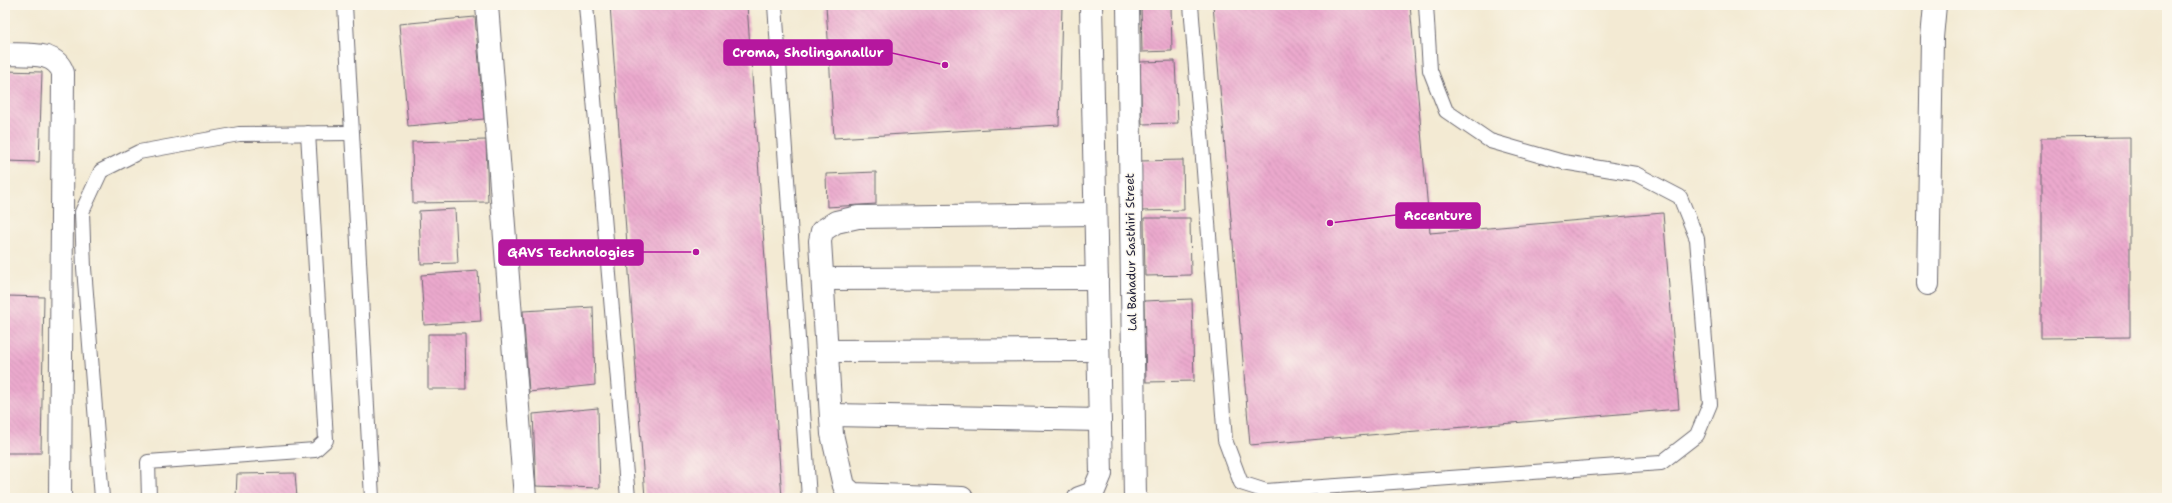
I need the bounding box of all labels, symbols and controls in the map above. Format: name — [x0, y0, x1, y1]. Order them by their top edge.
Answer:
callout: Croma, Sholinganallur — [724, 40, 892, 65]
text: Croma, Sholinganallur — [732, 44, 884, 61]
street label: Lal Bahadur Sasthiri Street — [1122, 173, 1140, 331]
callout: Accenture — [1396, 203, 1480, 228]
text: Accenture — [1404, 207, 1473, 224]
callout: GAVS Technologies — [499, 240, 643, 265]
text: GAVS Technologies — [507, 244, 635, 261]

